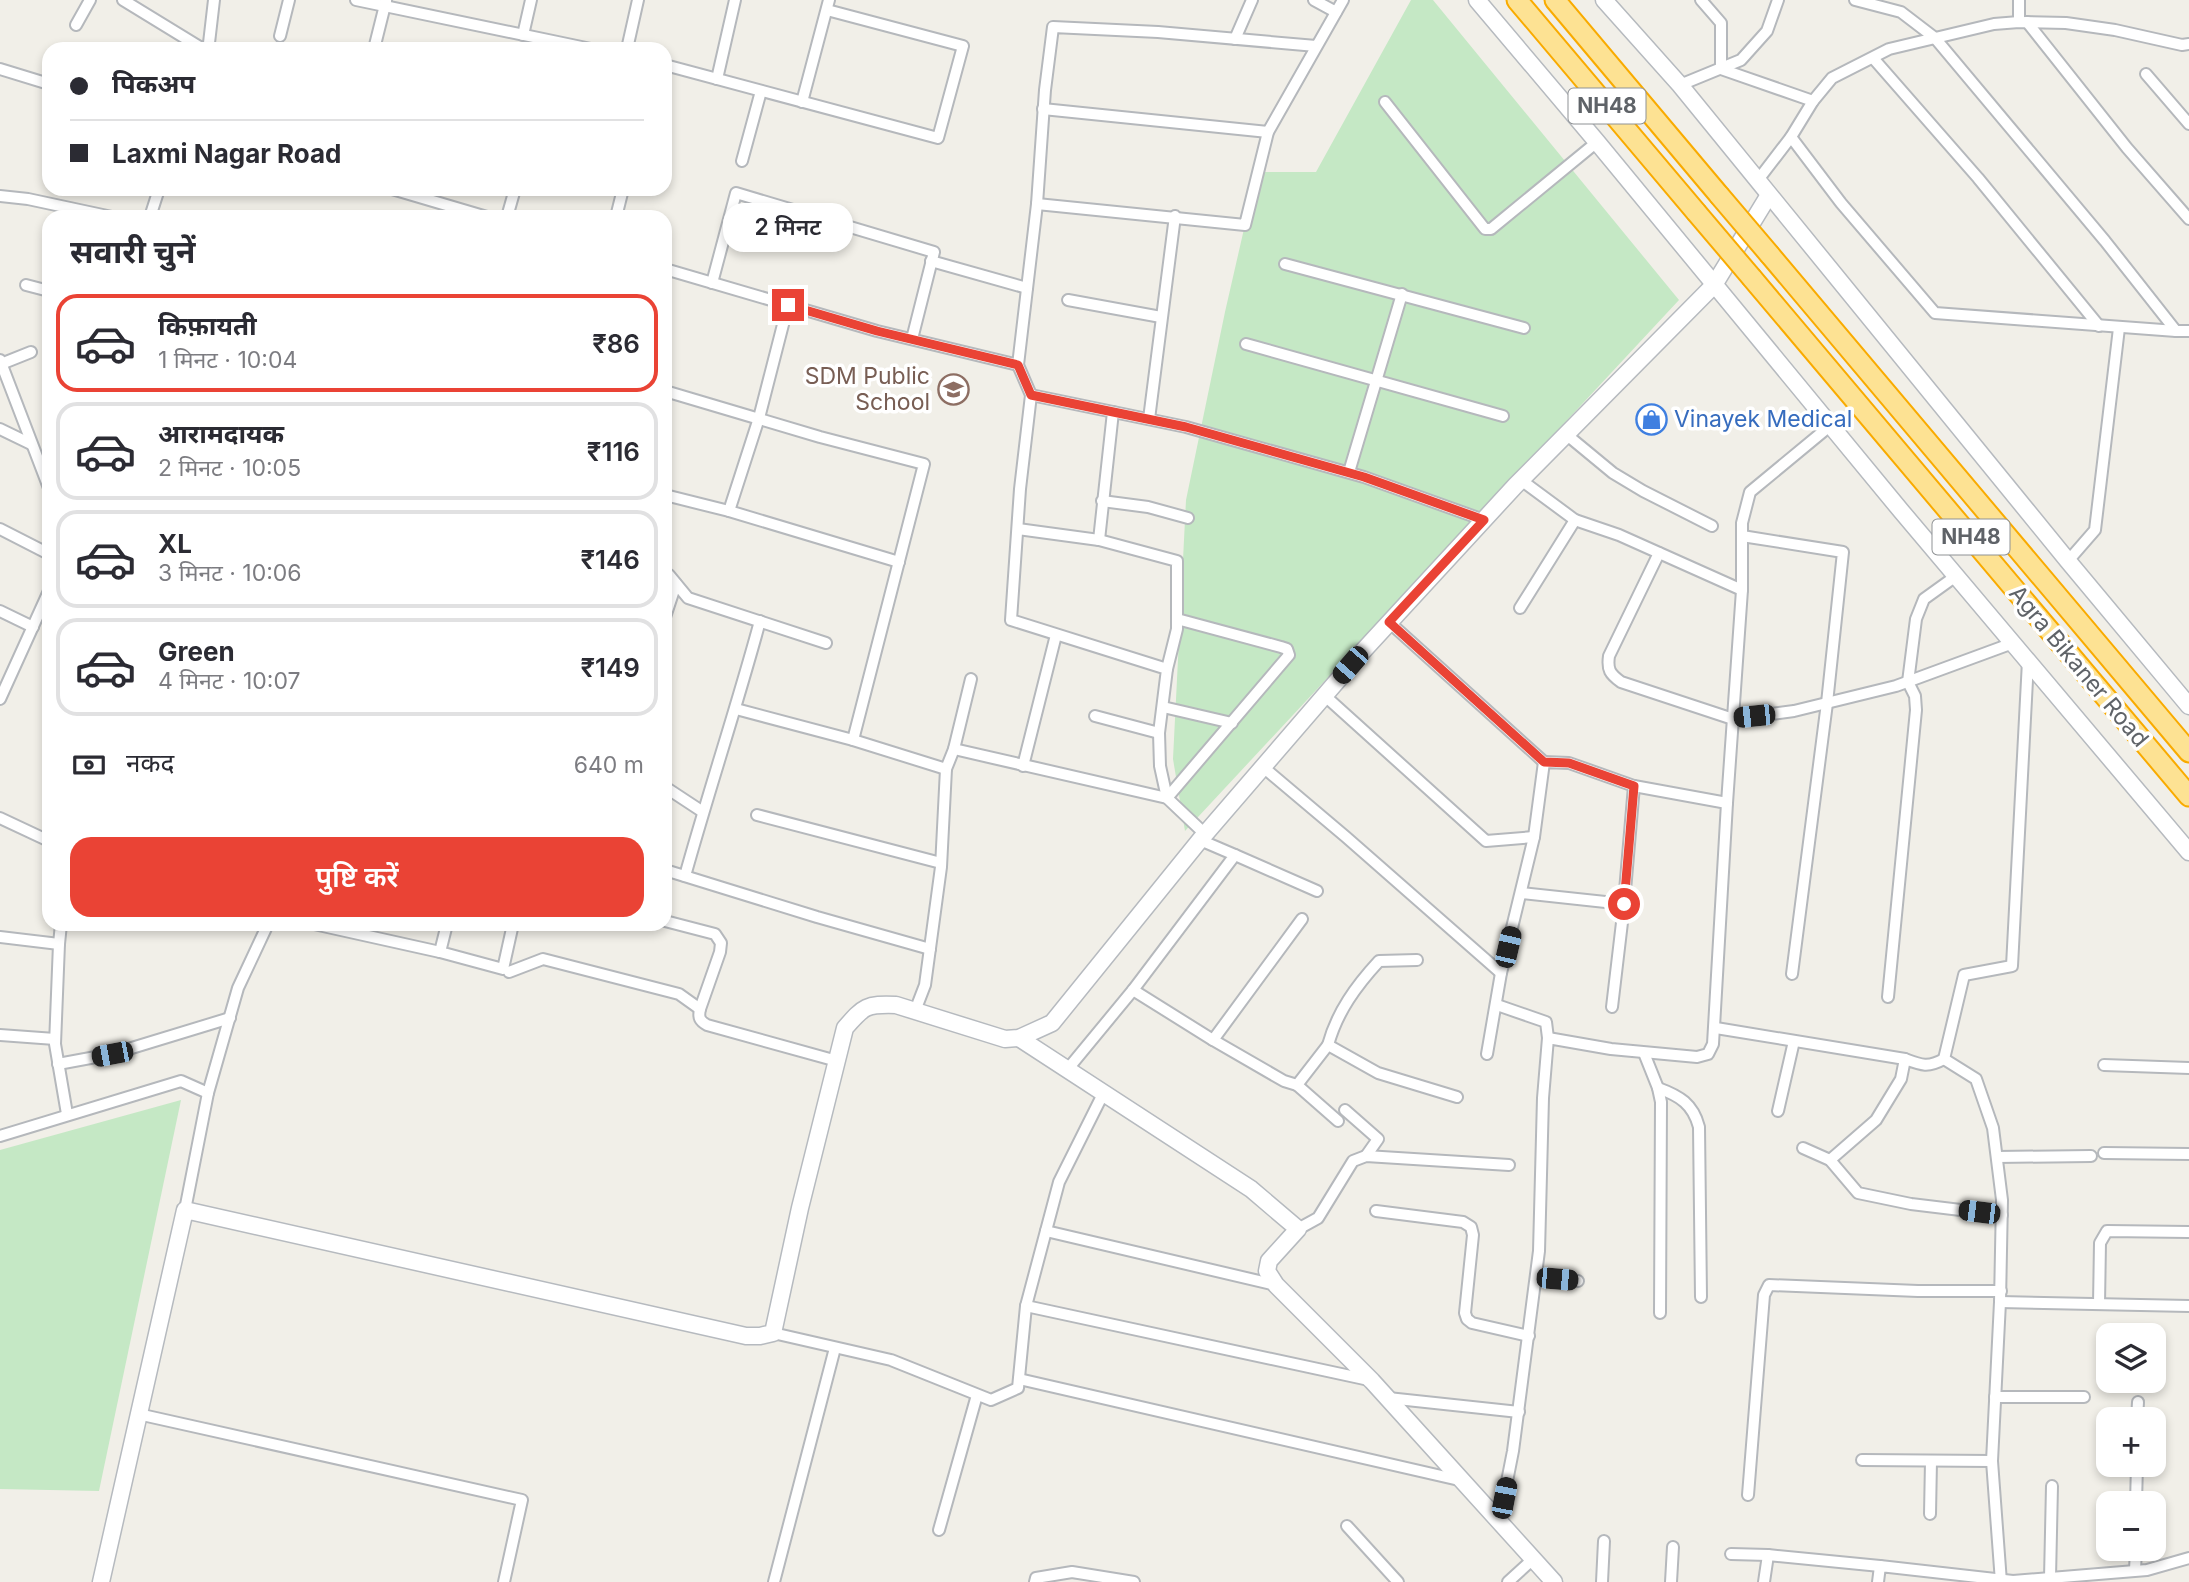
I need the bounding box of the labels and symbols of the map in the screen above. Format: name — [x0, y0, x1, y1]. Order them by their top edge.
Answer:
road number: NH48 — [1568, 88, 1646, 124]
callout: 2 मिनट — [723, 204, 853, 252]
route end — [772, 289, 804, 321]
place label: SDM Public School — [805, 362, 930, 416]
school or university icon: SDM Public School — [936, 372, 970, 406]
shop icon: Vinayek Medical — [1634, 402, 1668, 436]
place label: Vinayek Medical — [1674, 405, 1852, 433]
road number: NH48 — [1932, 520, 2010, 554]
street label: Agra Bikaner Road — [2003, 580, 2155, 752]
car — [1329, 642, 1372, 688]
car — [1733, 703, 1776, 729]
route start — [1608, 888, 1640, 920]
car — [1494, 924, 1523, 970]
car — [90, 1040, 135, 1068]
car — [1957, 1199, 2002, 1225]
car — [1536, 1267, 1579, 1291]
car — [1490, 1475, 1519, 1521]

